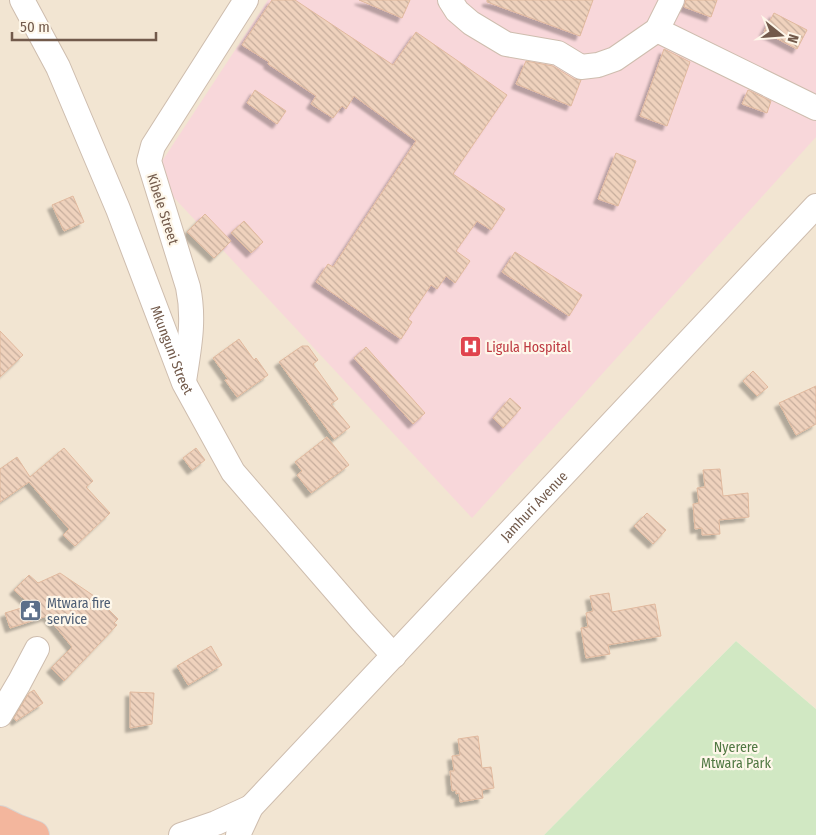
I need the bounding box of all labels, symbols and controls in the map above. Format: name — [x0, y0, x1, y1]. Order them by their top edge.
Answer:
scale bar — [12, 10, 156, 42]
north arrow — [756, 10, 806, 60]
text: 50 m — [20, 18, 50, 36]
text: N — [784, 32, 802, 45]
street label: Kibele Street — [143, 172, 182, 247]
street label: Mkunguni Street — [146, 303, 197, 398]
hospital icon: Ligula Hospital — [458, 335, 482, 359]
place label: Ligula Hospital — [486, 339, 571, 356]
street label: Jamhuri Avenue — [497, 468, 571, 545]
place label: Mtwara fire service — [47, 595, 111, 628]
public building icon: Mtwara fire service — [19, 599, 43, 623]
park label: Nyerere Mtwara Park — [701, 739, 771, 772]

